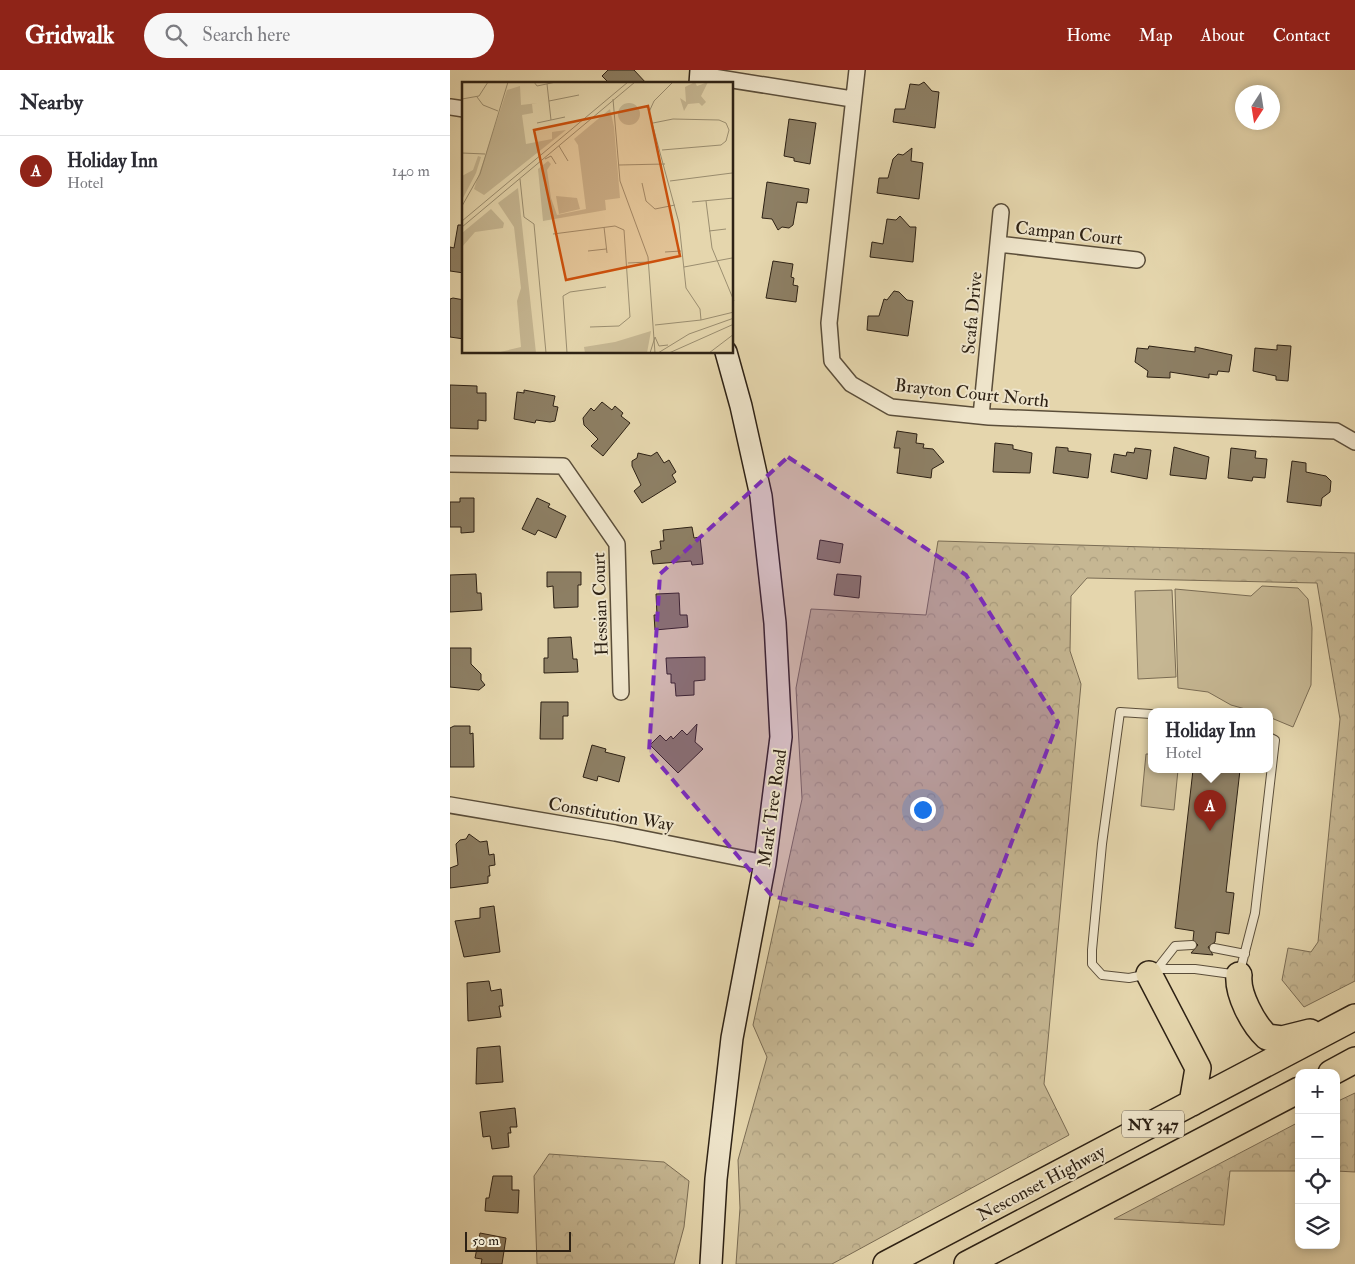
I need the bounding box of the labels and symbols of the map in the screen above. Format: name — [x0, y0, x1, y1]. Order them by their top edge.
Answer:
inset map — [462, 82, 734, 354]
north arrow — [1235, 85, 1280, 130]
street label: Campan Court — [1014, 216, 1124, 251]
street label: Scafa Drive — [957, 270, 988, 355]
street label: Brayton Court North — [894, 374, 1051, 413]
street label: Hessian Court — [587, 552, 614, 656]
street label: Mark Tree Road — [753, 748, 792, 868]
pin: A — [1194, 790, 1226, 831]
street label: Constitution Way — [546, 792, 677, 837]
your location — [910, 797, 936, 823]
road number: NY 347 — [1122, 1110, 1184, 1138]
street label: Nesconset Highway — [973, 1140, 1110, 1227]
scale bar — [465, 1229, 571, 1252]

